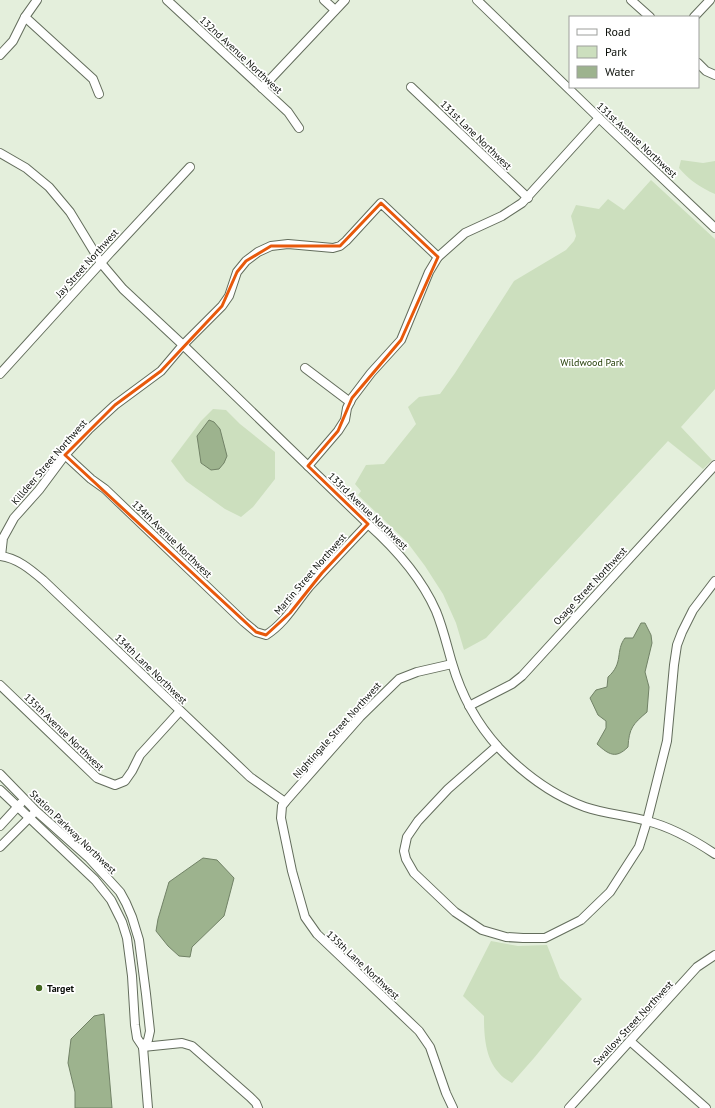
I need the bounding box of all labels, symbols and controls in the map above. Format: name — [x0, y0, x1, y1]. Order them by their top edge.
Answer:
street label: 132nd Avenue Northwest — [197, 13, 285, 97]
legend — [569, 16, 699, 88]
text: Road — [605, 24, 630, 39]
text: Park — [605, 44, 627, 59]
text: Water — [605, 64, 635, 79]
street label: 131st Lane Northwest — [438, 98, 515, 173]
street label: 131st Avenue Northwest — [594, 100, 680, 181]
street label: Jay Street Northwest — [52, 226, 122, 301]
park label: Wildwood Park — [560, 356, 624, 369]
street label: Killdeer Street Northwest — [8, 416, 90, 507]
street label: 133rd Avenue Northwest — [325, 470, 411, 553]
street label: 134th Avenue Northwest — [129, 497, 215, 581]
street label: Martin Street Northwest — [271, 530, 349, 617]
street label: Osage Street Northwest — [550, 544, 630, 628]
street label: 134th Lane Northwest — [112, 631, 190, 707]
street label: Nightingale Street Northwest — [290, 679, 384, 781]
street label: 135th Avenue Northwest — [21, 690, 107, 774]
street label: Station Parkway Northwest — [27, 787, 119, 877]
street label: 135th Lane Northwest — [324, 928, 403, 1003]
street label: Swallow Street Northwest — [590, 977, 676, 1068]
place label: Target — [47, 982, 75, 995]
marker: Target — [34, 983, 44, 993]

